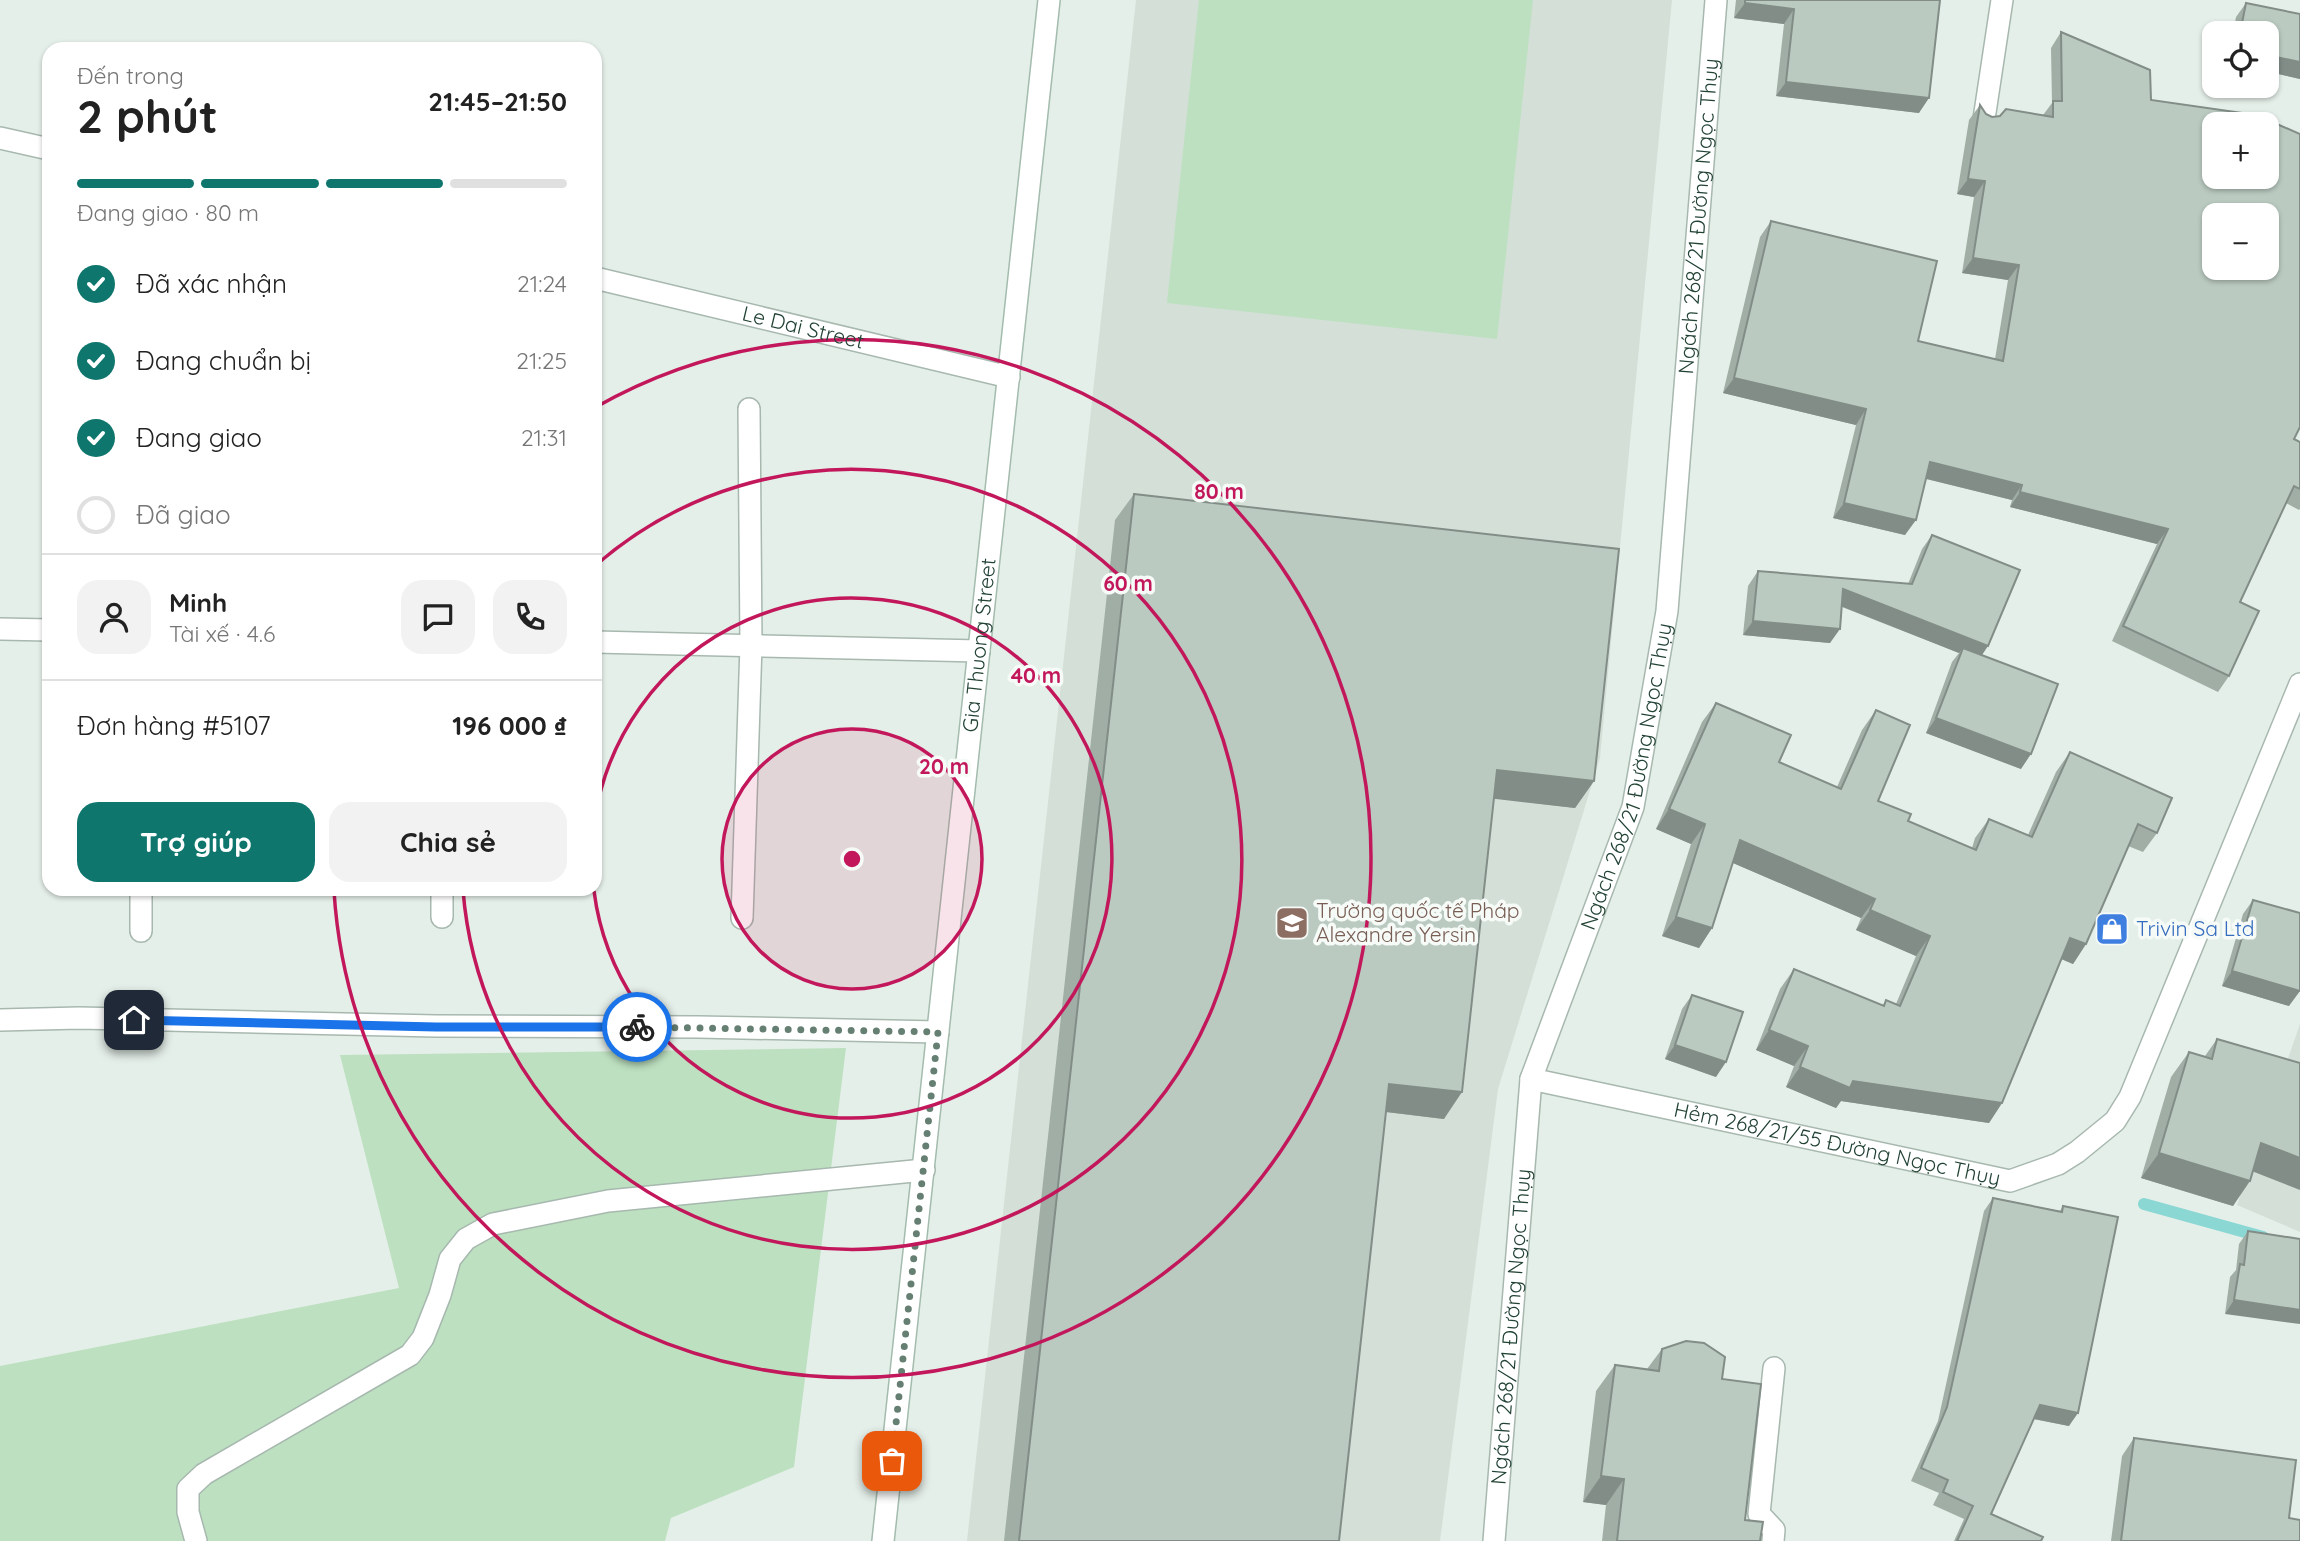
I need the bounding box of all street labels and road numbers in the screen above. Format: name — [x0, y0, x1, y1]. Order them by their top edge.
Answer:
street label: Ngách 268/21 Đường Ngọc Thụy — [1672, 57, 1723, 375]
street label: Le Dai Street — [740, 300, 867, 354]
street label: Gia Thuong Street — [956, 557, 1001, 734]
street label: Ngách 268/21 Đường Ngọc Thụy — [1574, 621, 1677, 933]
street label: Hẻm 268/21/55 Đường Ngọc Thụy — [1672, 1096, 2003, 1191]
street label: Ngách 268/21 Đường Ngọc Thụy — [1485, 1168, 1536, 1486]

